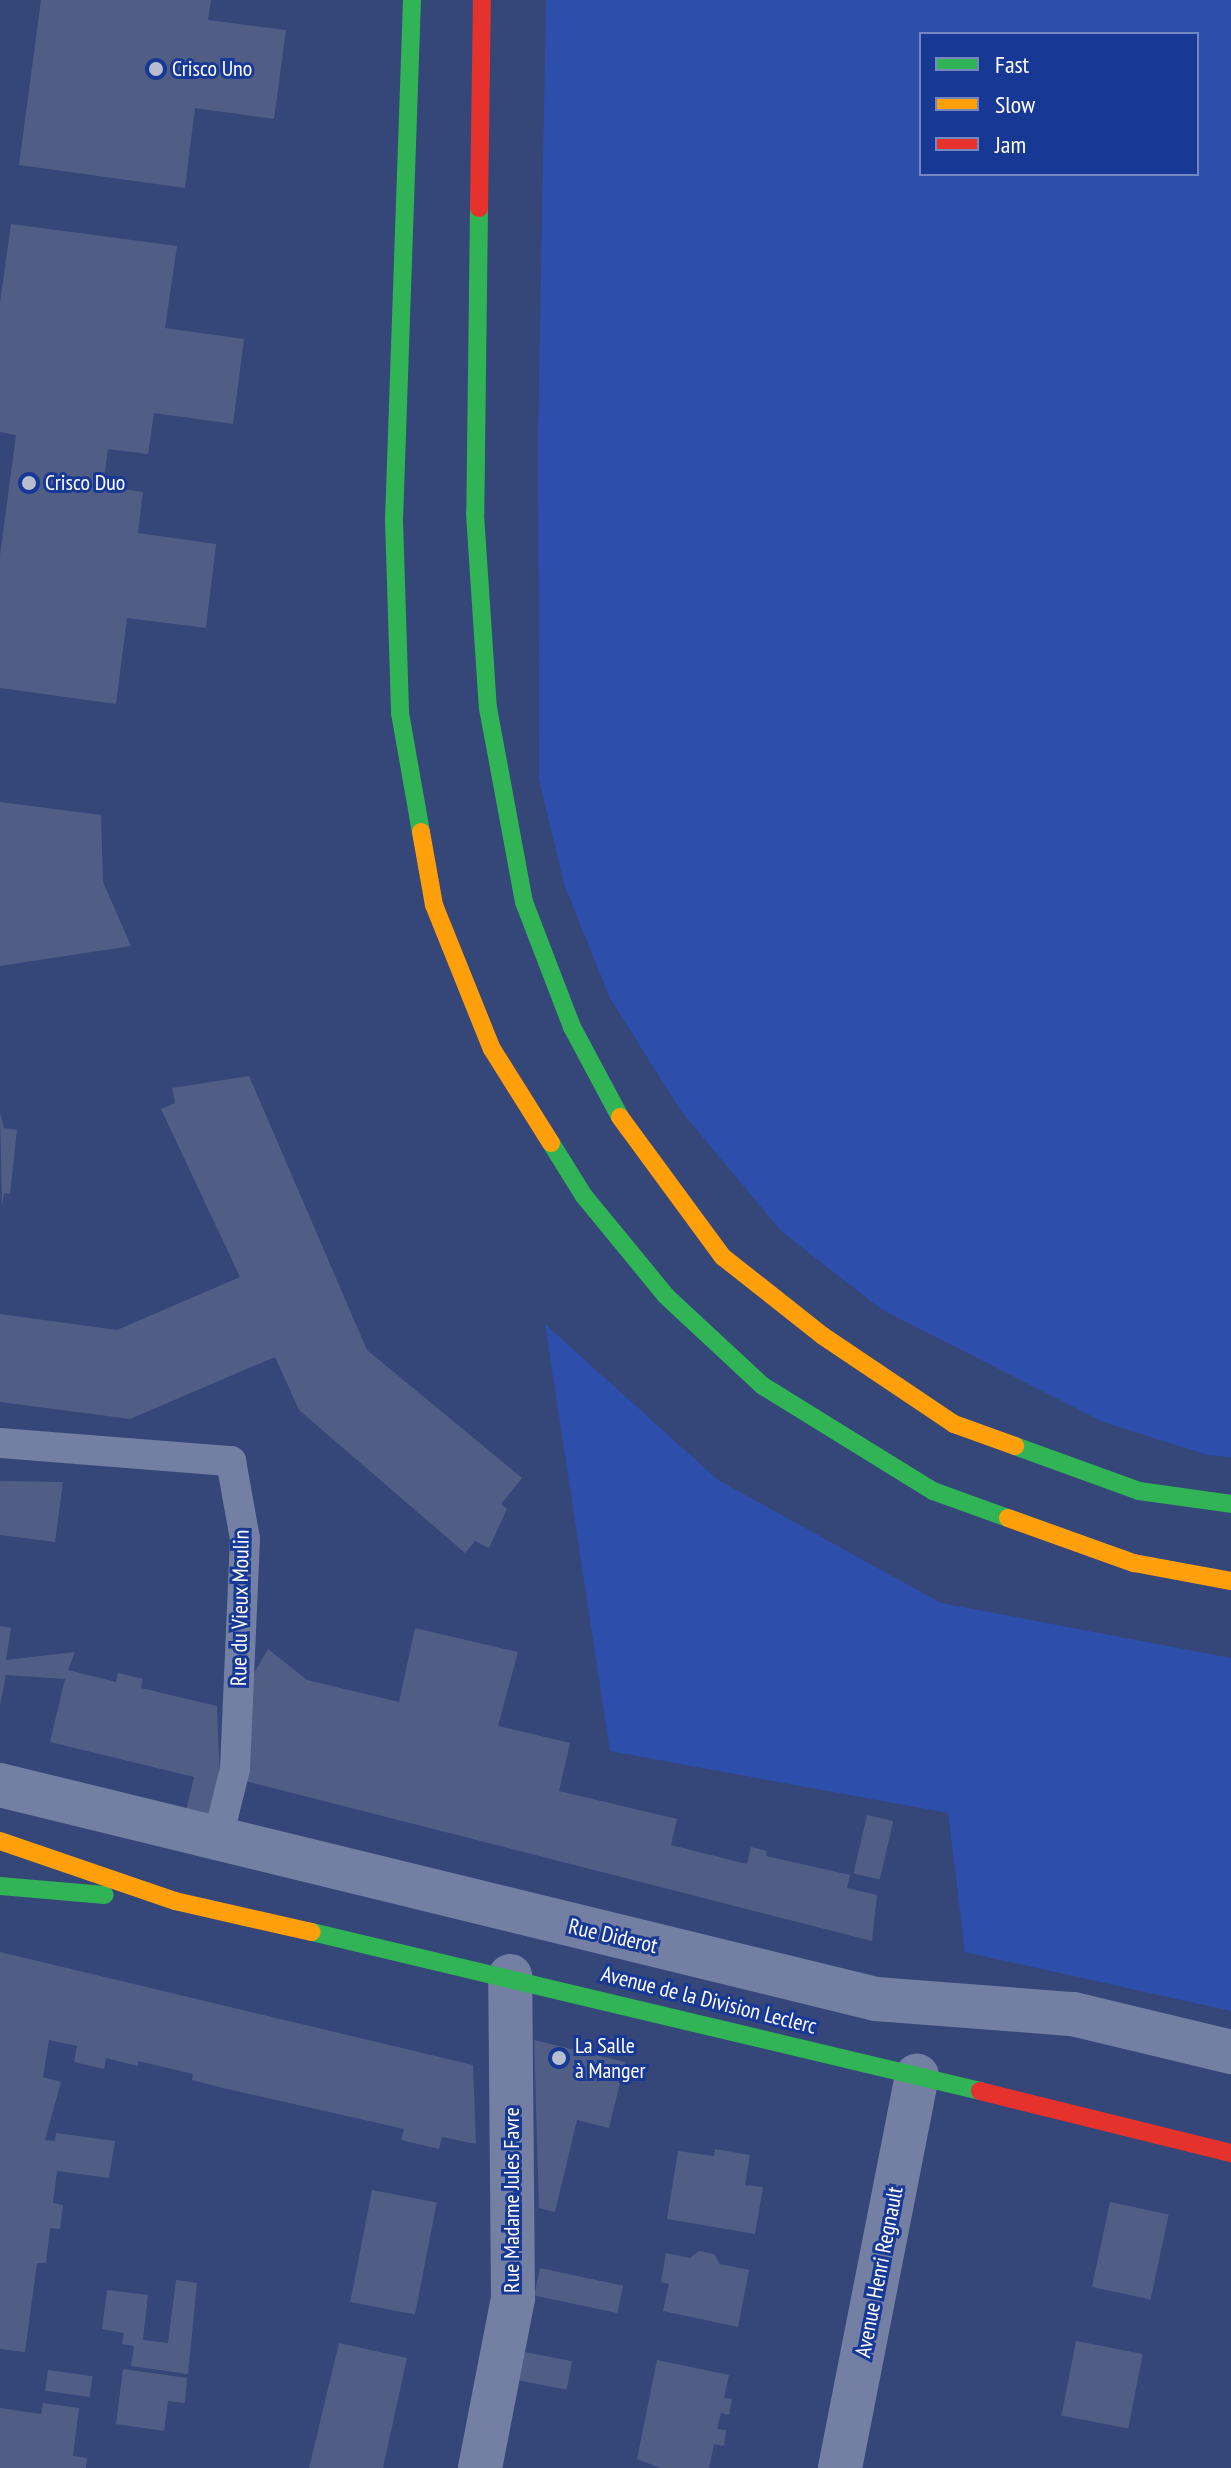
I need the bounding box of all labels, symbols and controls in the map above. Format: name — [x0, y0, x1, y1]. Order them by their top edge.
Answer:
legend — [919, 32, 1199, 176]
text: Fast — [995, 49, 1029, 80]
place label: Crisco Uno — [172, 56, 252, 82]
marker: Crisco Uno — [147, 60, 165, 78]
text: Slow — [995, 89, 1035, 120]
text: Jam — [995, 129, 1026, 160]
place label: Crisco Duo — [45, 470, 125, 496]
marker: Crisco Duo — [20, 474, 38, 492]
street label: Rue du Vieux Moulin — [225, 1529, 255, 1687]
street label: Rue Diderot — [566, 1913, 660, 1959]
street label: Avenue de la Division Leclerc — [599, 1960, 819, 2040]
place label: La Salle à Manger — [575, 2032, 646, 2084]
marker: La Salle à Manger — [550, 2049, 568, 2067]
street label: Rue Madame Jules Favre — [499, 2107, 525, 2293]
street label: Avenue Henri Regnault — [849, 2184, 909, 2360]

